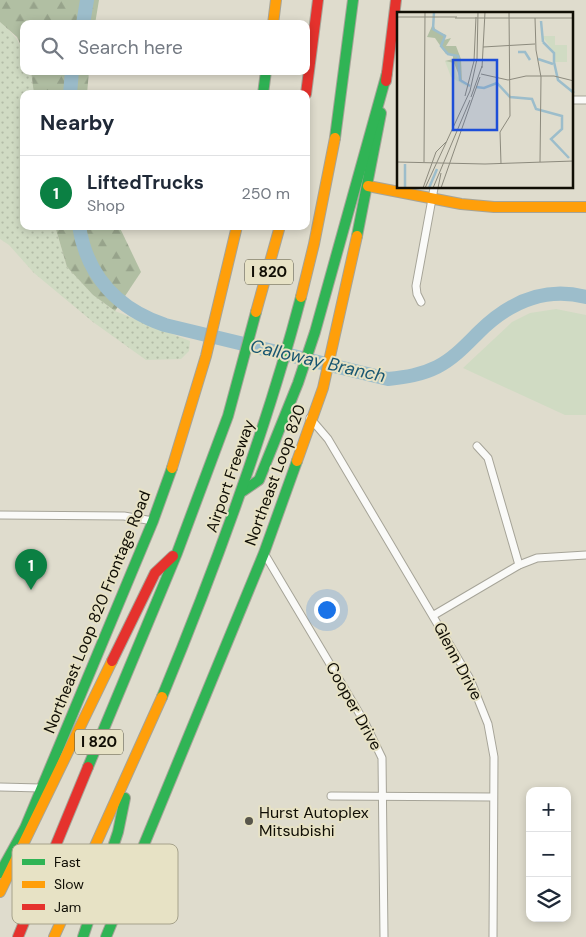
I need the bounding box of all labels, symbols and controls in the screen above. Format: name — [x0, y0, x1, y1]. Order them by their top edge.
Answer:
inset map — [397, 12, 574, 189]
search box — [20, 20, 310, 75]
icon: search — [38, 34, 66, 62]
text: Search here — [78, 35, 183, 60]
text: Nearby — [40, 109, 114, 137]
text: LiftedTrucks — [87, 170, 204, 195]
text: 1 — [53, 183, 59, 204]
text: 250 m — [242, 183, 290, 204]
text: Shop — [87, 195, 125, 216]
road number: I 820 — [245, 260, 293, 284]
water label: Calloway Branch — [248, 334, 388, 388]
street label: Northeast Loop 820 — [240, 401, 310, 548]
street label: Airport Freeway — [201, 417, 259, 535]
street label: Northeast Loop 820 Frontage Road — [39, 488, 155, 736]
pin: 1 — [15, 549, 47, 590]
your location — [314, 597, 340, 623]
street label: Glenn Drive — [429, 618, 487, 704]
street label: Cooper Drive — [321, 658, 387, 754]
road number: I 820 — [75, 730, 123, 754]
map controls — [526, 787, 571, 922]
button: + — [526, 787, 571, 832]
place label: Hurst Autoplex Mitsubishi — [259, 802, 369, 841]
marker: Hurst Autoplex Mitsubishi — [243, 815, 255, 827]
button: − — [526, 832, 571, 877]
legend — [12, 844, 178, 924]
text: Fast — [54, 853, 81, 871]
text: Slow — [54, 875, 84, 893]
button: layers — [526, 877, 571, 922]
text: Jam — [54, 898, 81, 916]

